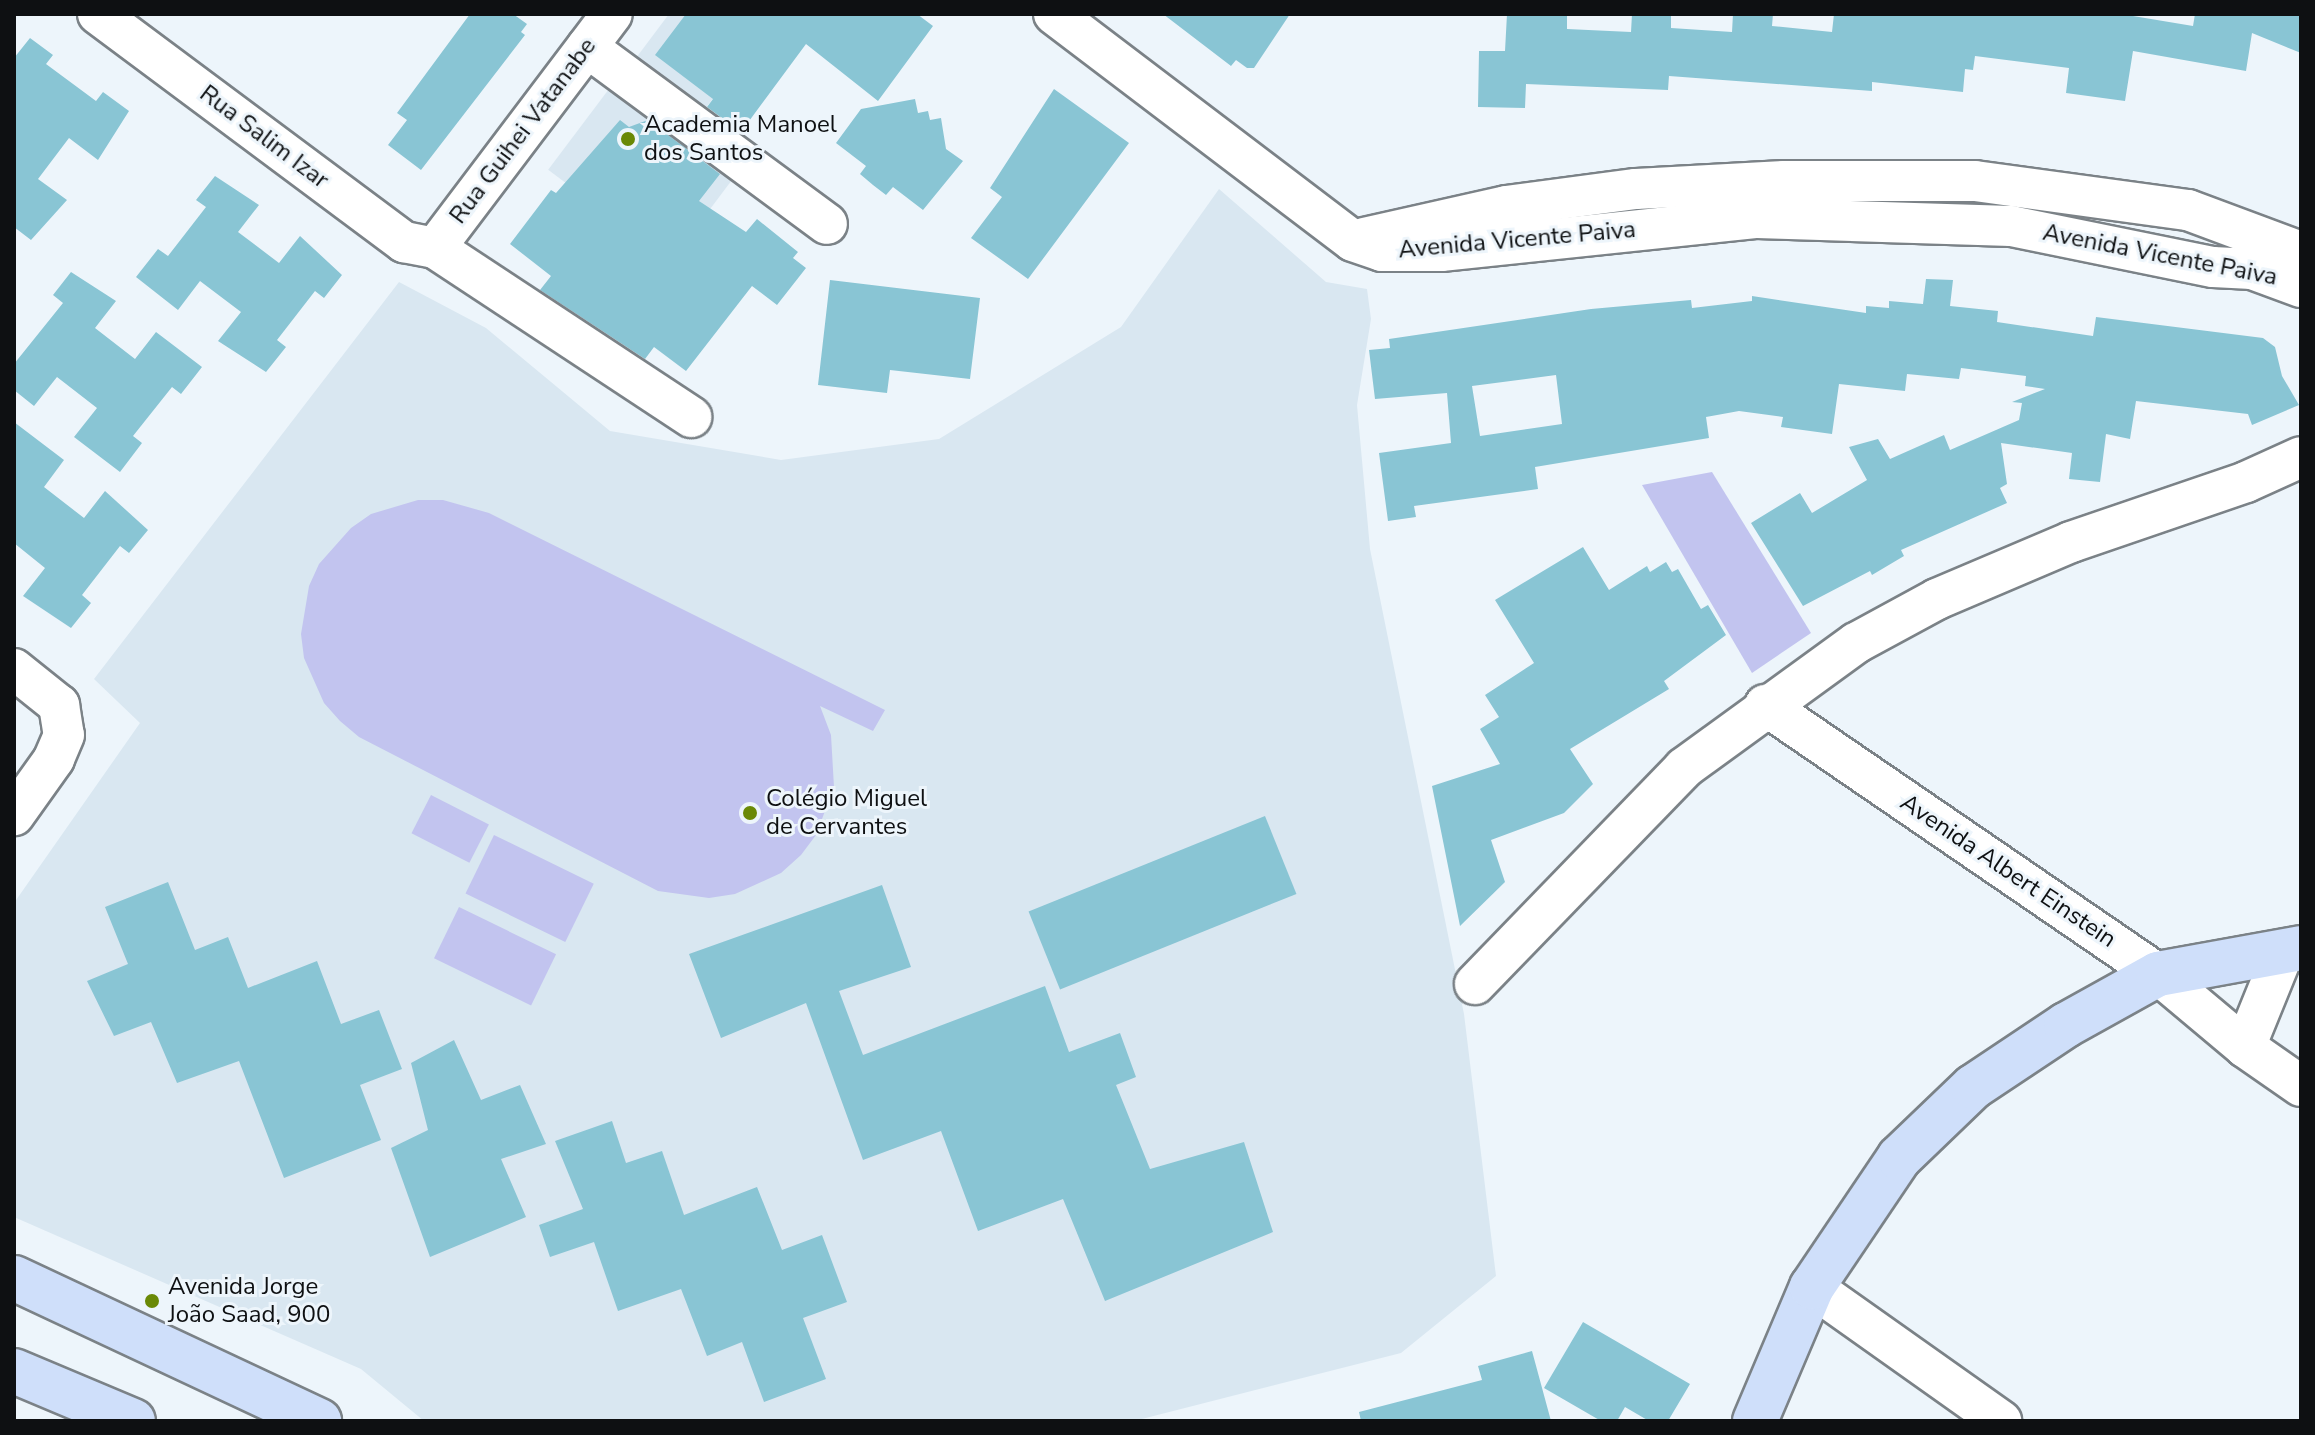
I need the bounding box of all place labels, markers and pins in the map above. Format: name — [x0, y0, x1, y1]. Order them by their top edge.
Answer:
place label: Academia Manoel dos Santos — [644, 111, 837, 167]
marker: Academia Manoel dos Santos — [619, 130, 637, 148]
place label: Colégio Miguel de Cervantes — [766, 785, 927, 841]
marker: Colégio Miguel de Cervantes — [741, 804, 759, 822]
place label: Avenida Jorge João Saad, 900 — [168, 1273, 330, 1329]
marker: Avenida Jorge João Saad, 900 — [143, 1292, 161, 1310]

